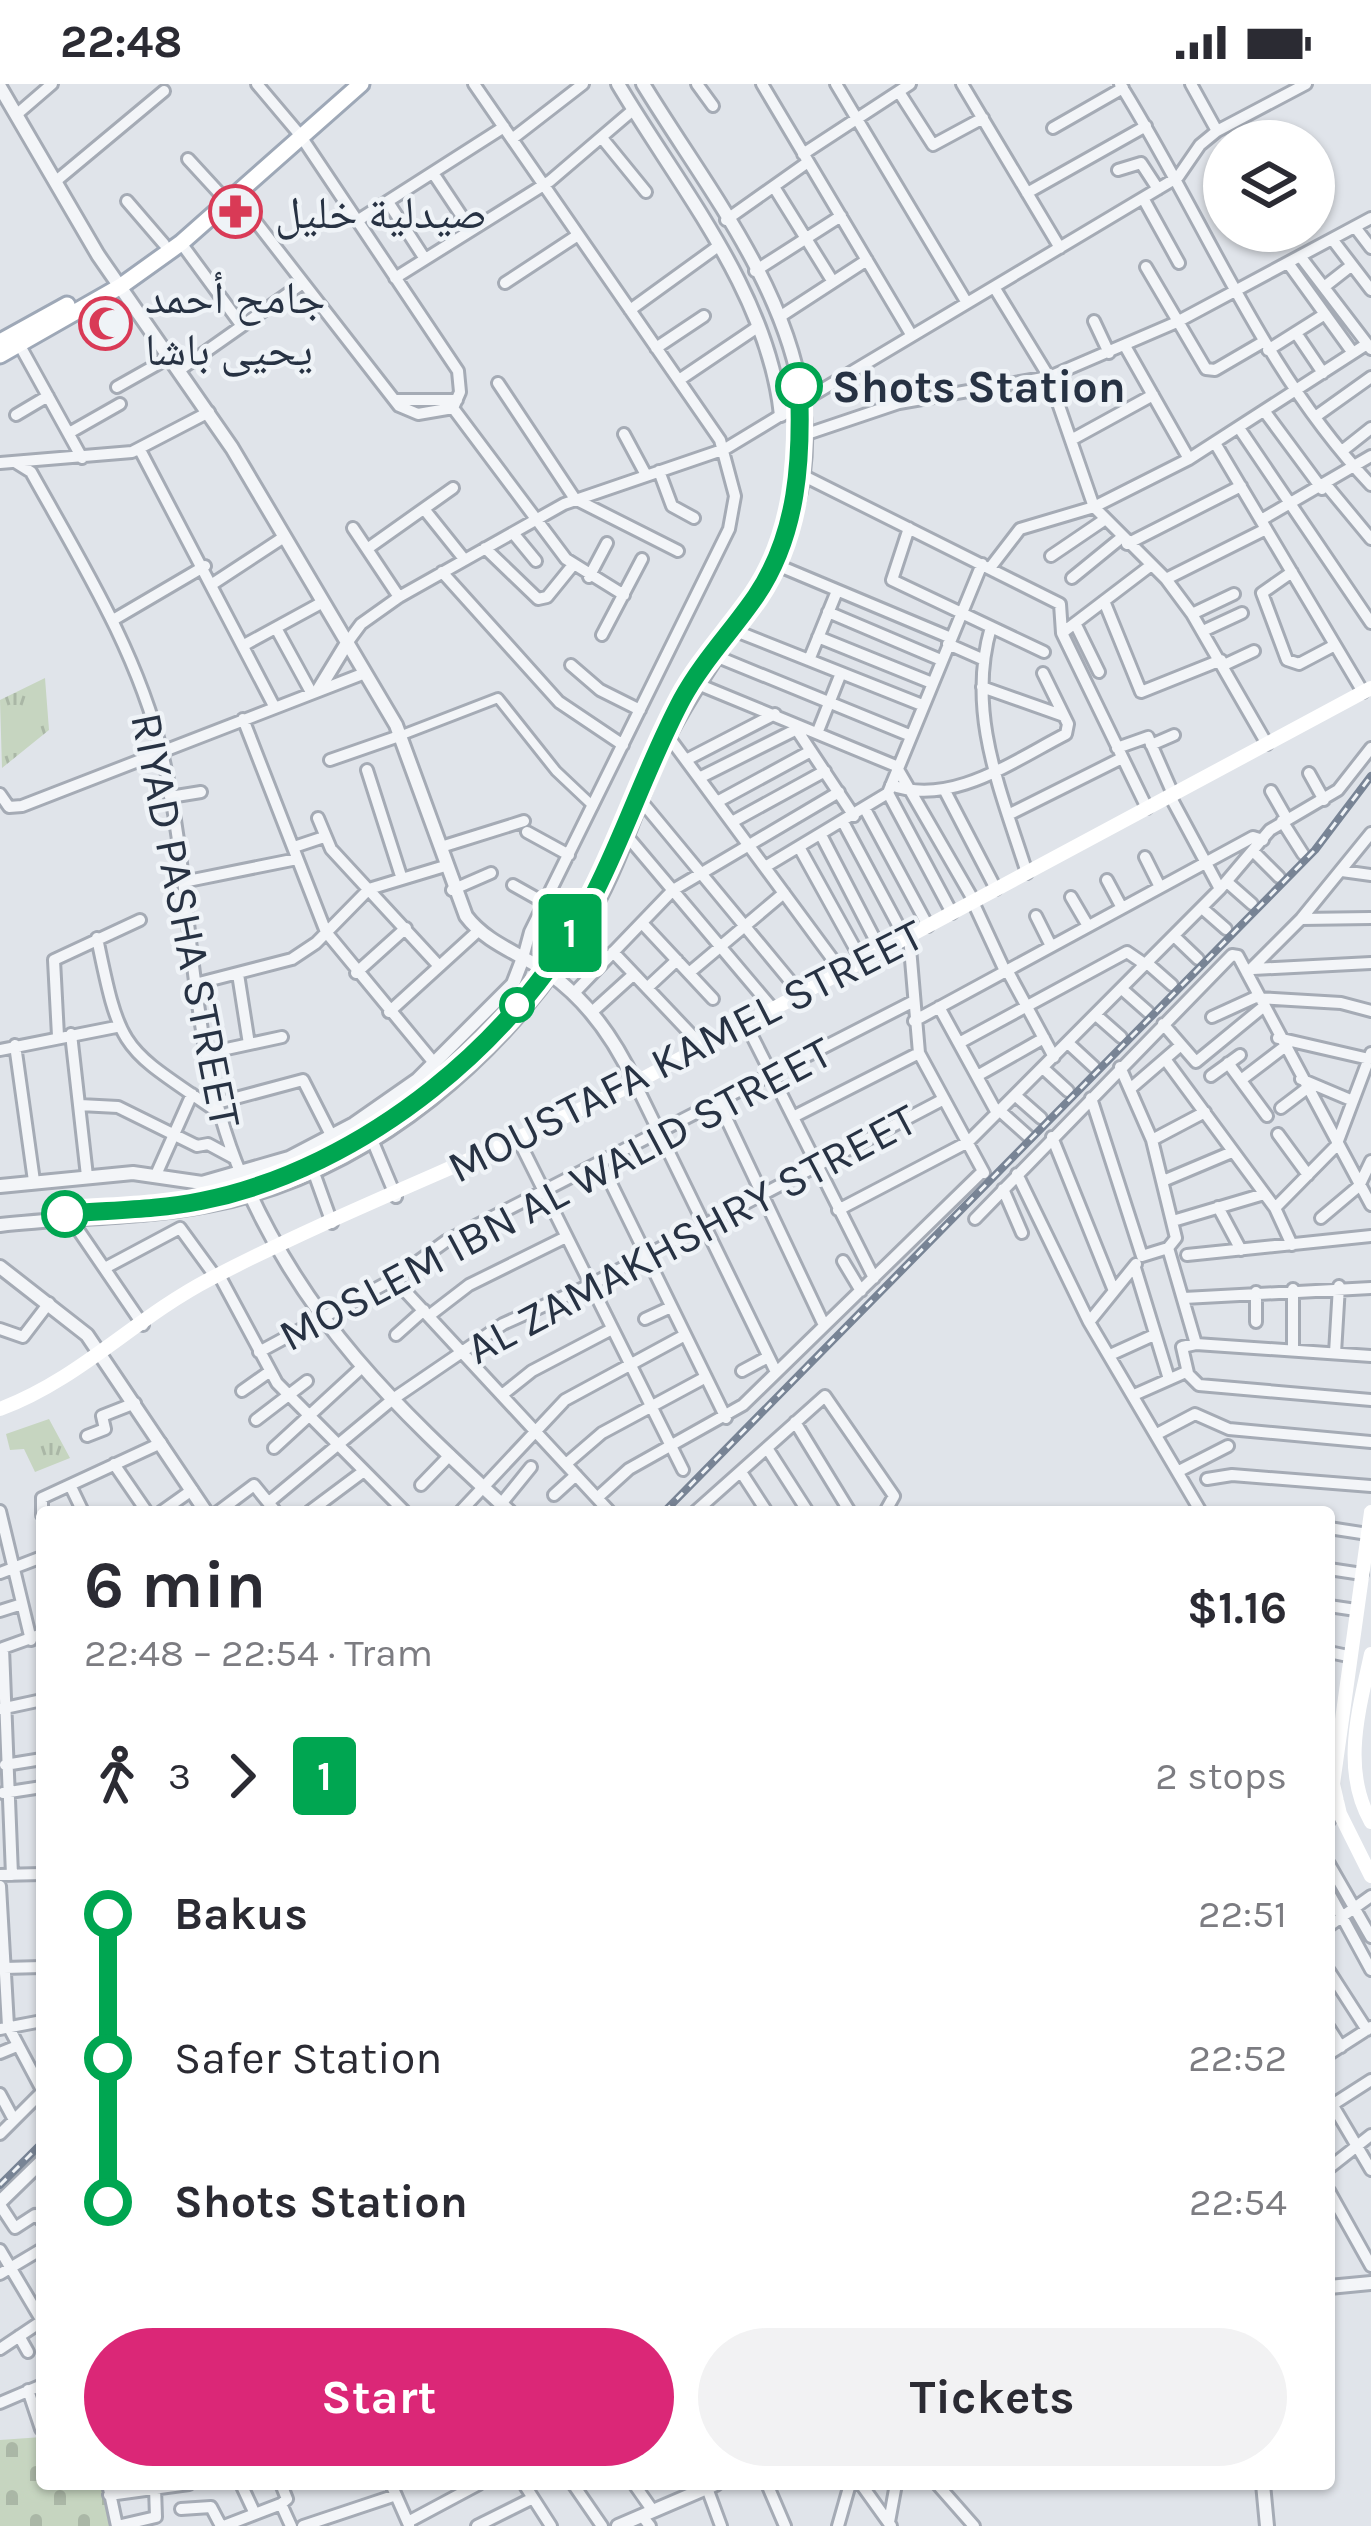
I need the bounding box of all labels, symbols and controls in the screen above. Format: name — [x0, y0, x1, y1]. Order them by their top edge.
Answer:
text: 22:48 — [60, 16, 182, 68]
map controls — [1203, 120, 1335, 252]
button: layers — [1203, 120, 1335, 252]
pharmacy icon: صيدلية خليل — [208, 184, 264, 240]
place label: صيدلية خليل — [275, 187, 487, 240]
place label: جامح أحمد يحيى باشا — [145, 271, 325, 377]
mosque icon: جامح أحمد يحيى باشا — [78, 295, 134, 351]
place label: Shots Station — [832, 361, 1126, 413]
marker: Shots Station — [777, 364, 821, 408]
street label: RIYAD PASHA STREET — [120, 708, 252, 1132]
line badge: 1 — [531, 894, 609, 972]
street label: MOUSTAFA KAMEL STREET — [439, 908, 932, 1194]
text: 1 — [563, 908, 577, 958]
unlabelled marker — [501, 989, 533, 1021]
street label: MOSLEM IBN AL WALID STREET — [270, 1026, 841, 1362]
street label: AL ZAMAKHSHRY STREET — [458, 1093, 926, 1375]
unlabelled marker — [43, 1192, 87, 1236]
text: 6 min — [84, 1546, 266, 1624]
text: $1.16 — [1187, 1582, 1287, 1634]
text: 22:48 – 22:54 · Tram — [84, 1630, 433, 1676]
icon: walk — [84, 1743, 150, 1809]
icon: forward — [209, 1743, 275, 1809]
text: 1 — [317, 1751, 332, 1801]
text: 3 — [168, 1753, 191, 1799]
text: 2 stops — [1155, 1753, 1287, 1799]
text: Bakus — [174, 1888, 308, 1940]
text: 22:51 — [1198, 1891, 1287, 1937]
text: Safer Station — [174, 2032, 442, 2084]
text: 22:52 — [1188, 2035, 1287, 2081]
text: Shots Station — [174, 2176, 468, 2228]
text: 22:54 — [1189, 2179, 1287, 2225]
button: Start — [84, 2328, 674, 2466]
button: Tickets — [698, 2328, 1287, 2466]

